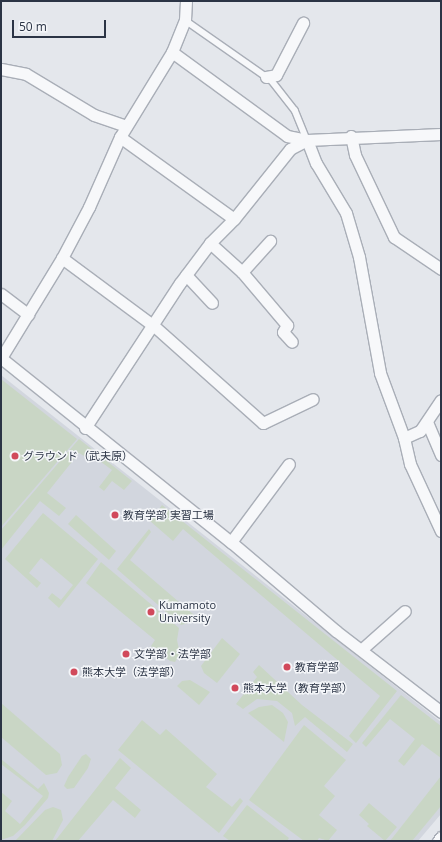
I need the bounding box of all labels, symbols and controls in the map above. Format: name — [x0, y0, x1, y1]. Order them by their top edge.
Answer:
scale bar — [14, 12, 108, 38]
text: 50 m — [19, 18, 47, 35]
place label: グラウンド（武夫原） — [23, 449, 133, 463]
marker: グラウンド（武夫原） — [10, 451, 20, 461]
place label: 教育学部 実習工場 — [123, 508, 214, 522]
marker: 教育学部 実習工場 — [110, 510, 120, 520]
place label: Kumamoto University — [159, 599, 216, 625]
marker: Kumamoto University — [146, 607, 156, 617]
place label: 文学部・法学部 — [134, 647, 211, 661]
marker: 文学部・法学部 — [121, 649, 131, 659]
place label: 教育学部 — [295, 660, 339, 674]
marker: 教育学部 — [282, 662, 292, 672]
place label: 熊本大学（法学部） — [82, 665, 181, 679]
marker: 熊本大学（法学部） — [69, 667, 79, 677]
place label: 熊本大学（教育学部） — [243, 681, 353, 695]
marker: 熊本大学（教育学部） — [230, 683, 240, 693]

